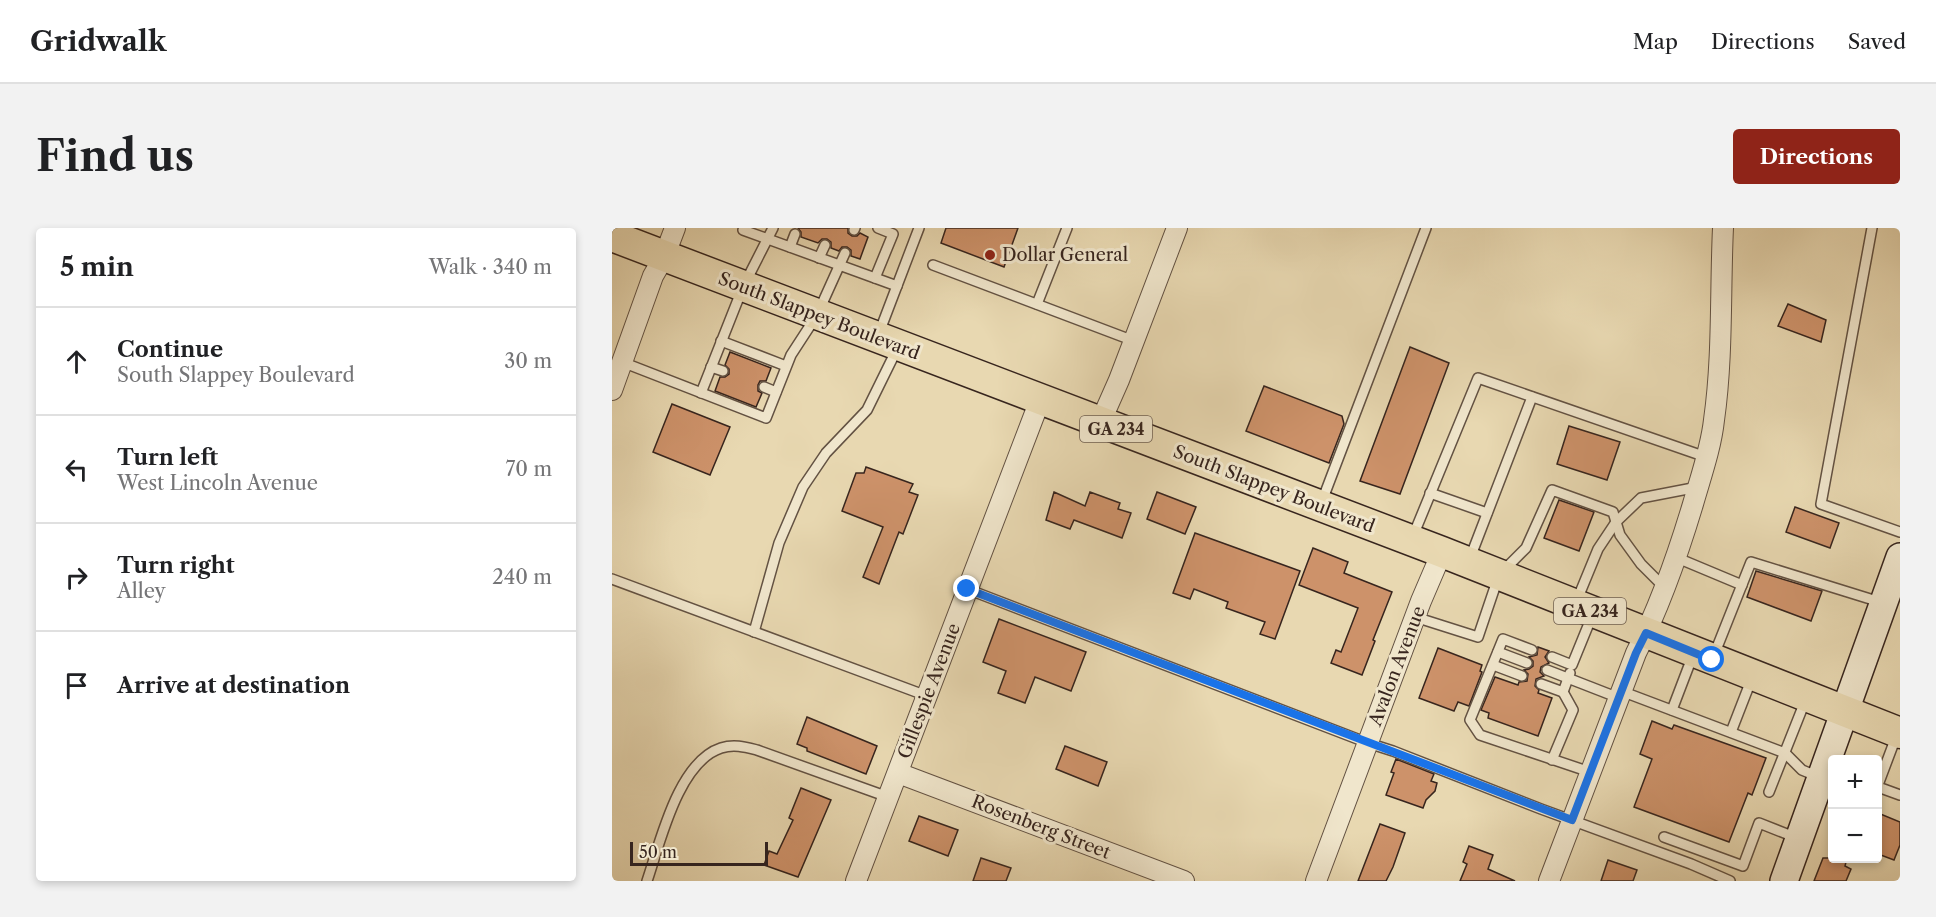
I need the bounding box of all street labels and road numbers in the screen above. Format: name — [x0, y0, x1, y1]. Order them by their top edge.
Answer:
street label: South Slappey Boulevard — [715, 267, 923, 365]
road number: GA 234 — [1080, 416, 1152, 442]
street label: South Slappey Boulevard — [1170, 440, 1378, 538]
road number: GA 234 — [1554, 598, 1626, 624]
street label: Avalon Avenue — [1364, 603, 1430, 730]
street label: Gillespie Avenue — [893, 620, 965, 762]
street label: Rosenberg Street — [968, 790, 1114, 864]

